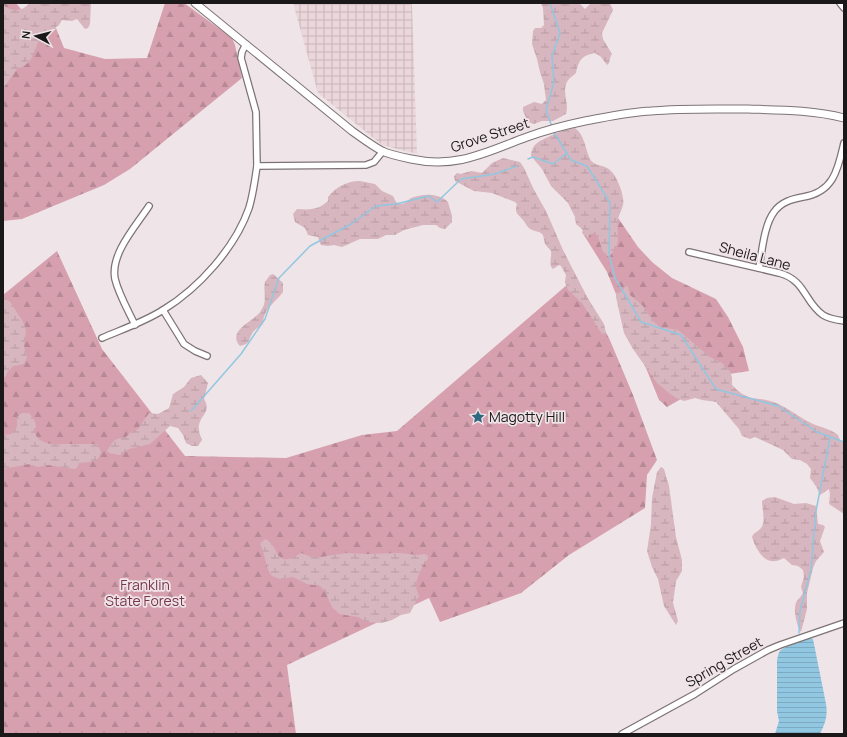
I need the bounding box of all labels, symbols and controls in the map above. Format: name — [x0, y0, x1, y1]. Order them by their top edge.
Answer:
north arrow — [16, 16, 56, 56]
text: N — [18, 30, 34, 40]
street label: Grove Street — [448, 113, 532, 156]
street label: Sheila Lane — [717, 237, 793, 274]
place label: Magotty Hill — [489, 407, 565, 426]
place icon: Magotty Hill — [470, 409, 486, 425]
park label: Franklin State Forest — [105, 575, 185, 610]
street label: Spring Street — [682, 632, 766, 691]

